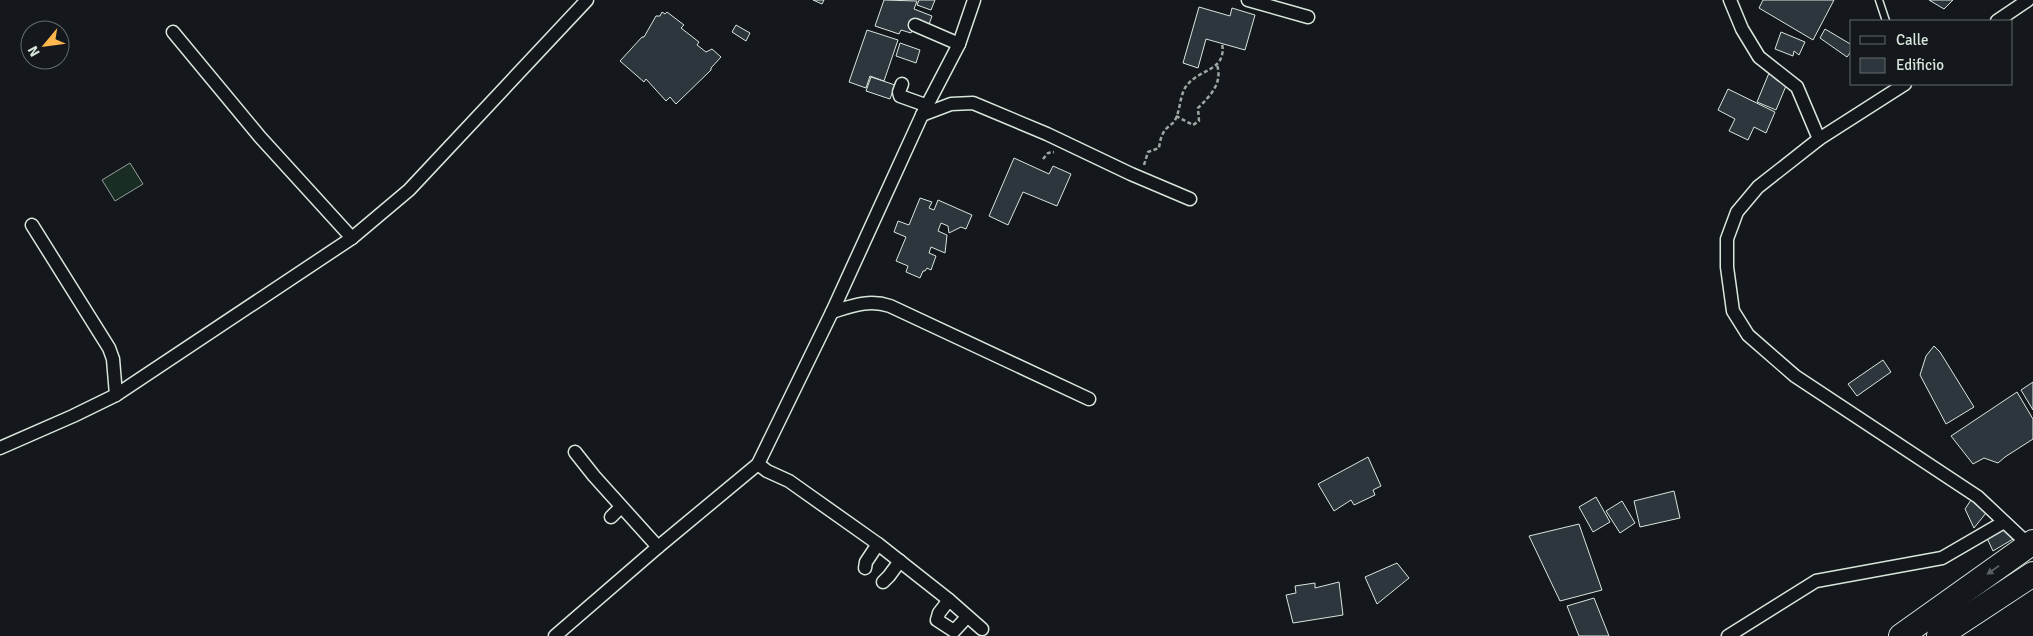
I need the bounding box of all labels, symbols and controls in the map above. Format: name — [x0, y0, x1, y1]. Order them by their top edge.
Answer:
north arrow — [20, 20, 70, 70]
legend — [1850, 20, 2013, 85]
text: Calle — [1896, 31, 1929, 49]
text: N — [24, 43, 44, 59]
text: Edificio — [1896, 56, 1944, 74]
one-way arrow — [1986, 565, 2000, 575]

